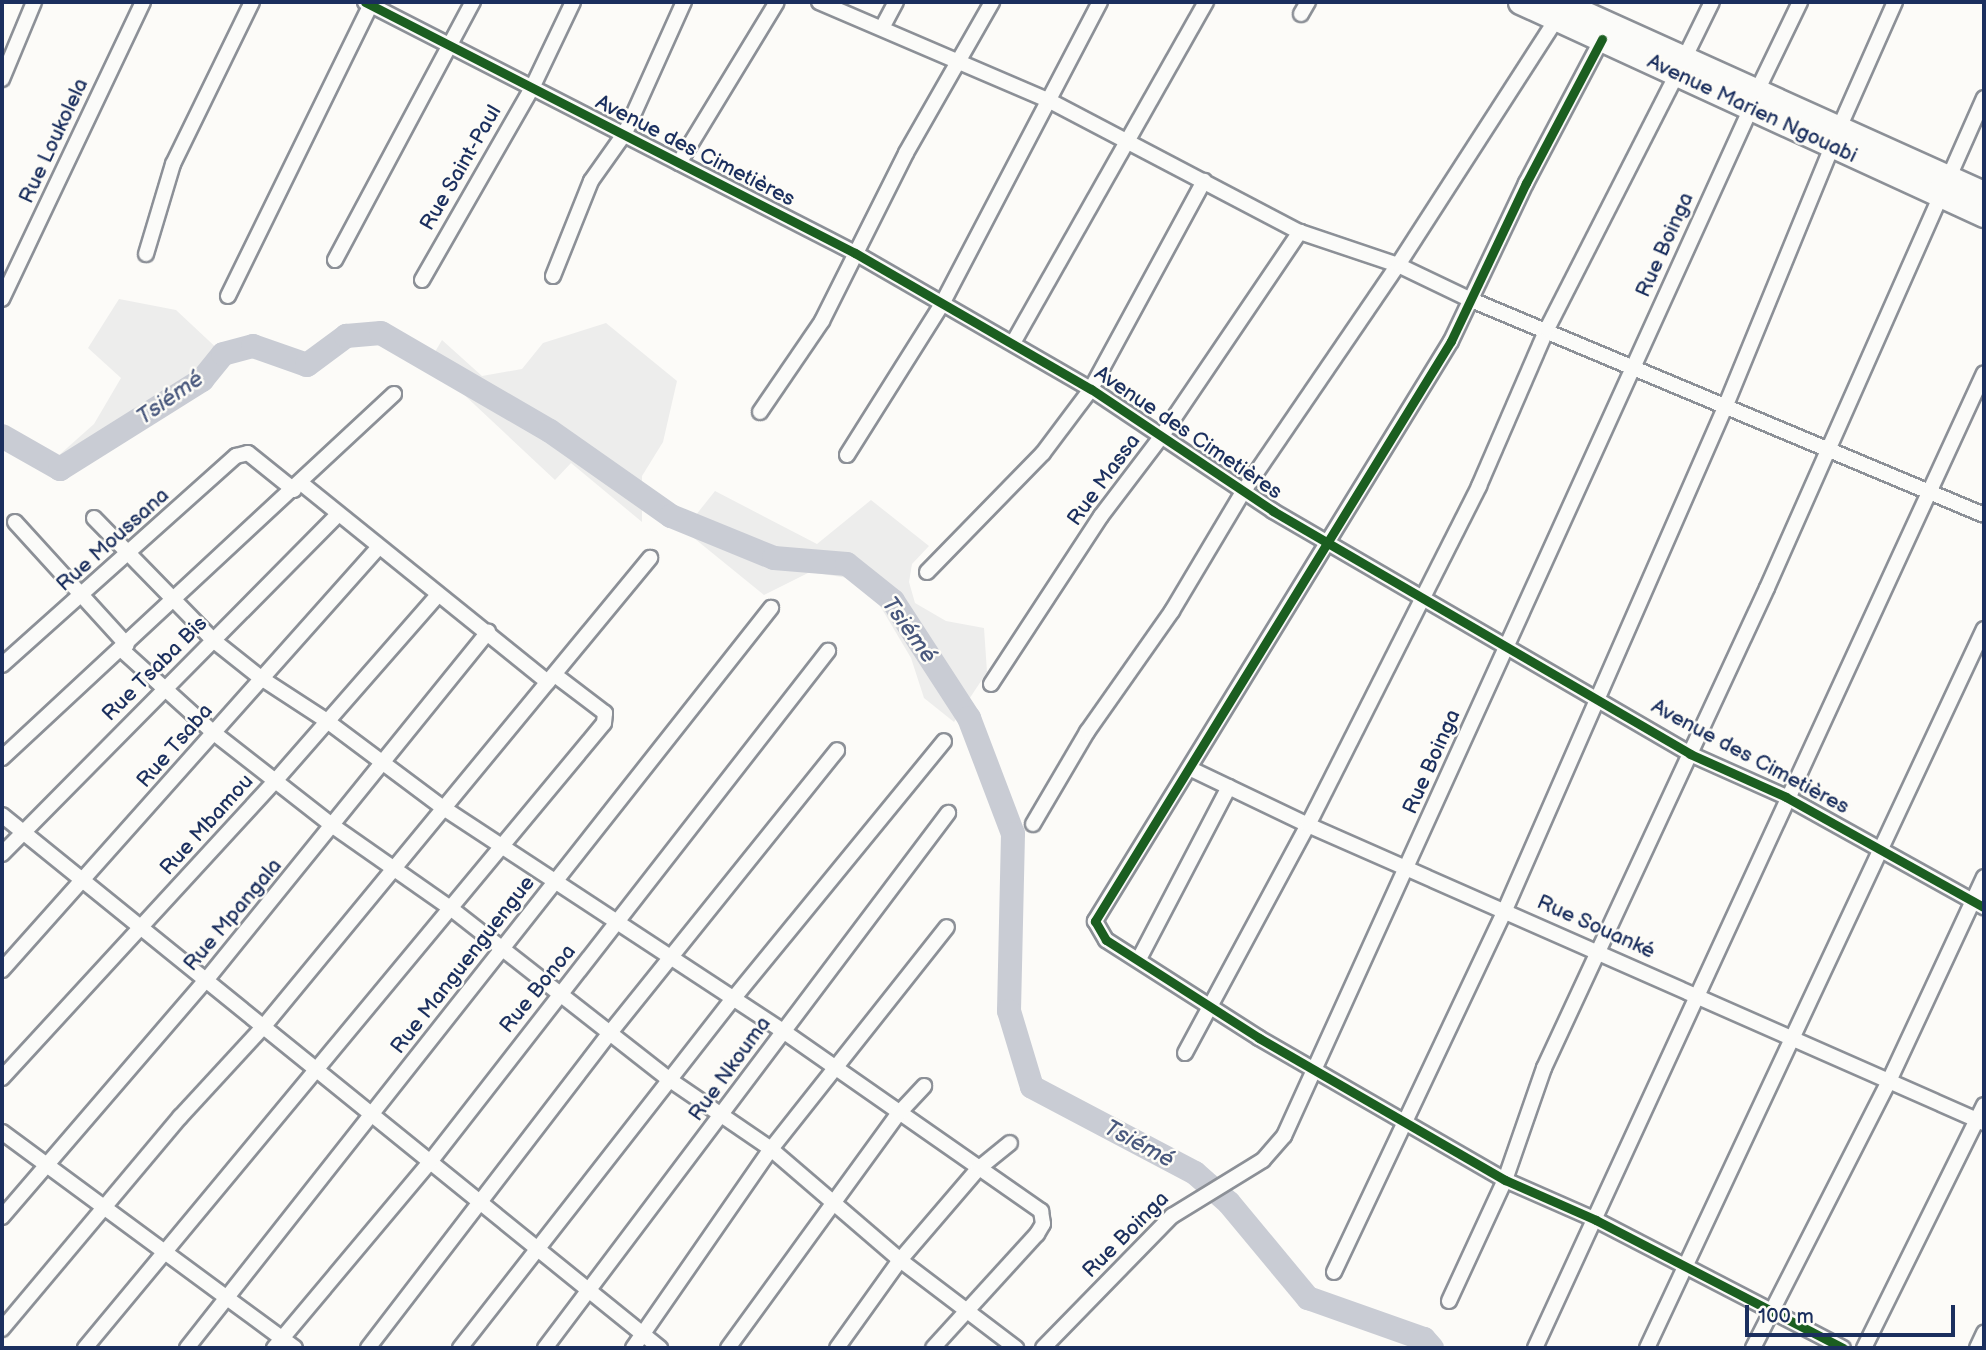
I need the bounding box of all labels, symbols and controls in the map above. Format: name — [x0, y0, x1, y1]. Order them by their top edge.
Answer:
street label: Avenue Marien Ngouabi — [1643, 49, 1861, 169]
street label: Rue Loukolela — [14, 75, 94, 207]
street label: Avenue des Cimetières — [591, 90, 799, 212]
street label: Rue Saint-Paul — [415, 101, 507, 235]
street label: Rue Boinga — [1631, 189, 1699, 301]
street label: Avenue des Cimetières — [1090, 361, 1286, 505]
water label: Tsiémé — [131, 365, 209, 431]
street label: Rue Massa — [1062, 429, 1146, 531]
street label: Rue Moussana — [52, 483, 174, 597]
water label: Tsiémé — [876, 591, 942, 669]
street label: Rue Tsaba Bis — [97, 611, 213, 727]
street label: Avenue des Cimetières — [1647, 694, 1853, 820]
street label: Rue Tsaba — [132, 699, 218, 793]
street label: Rue Boinga — [1398, 706, 1466, 818]
street label: Rue Mbamou — [155, 769, 259, 881]
street label: Rue Mpangala — [179, 854, 287, 976]
street label: Rue Manguenguengue — [386, 871, 540, 1059]
street label: Rue Souanké — [1533, 890, 1659, 964]
street label: Rue Bonoa — [495, 940, 581, 1038]
street label: Rue Nkouma — [684, 1012, 776, 1126]
water label: Tsiémé — [1099, 1114, 1179, 1174]
street label: Rue Boinga — [1078, 1187, 1174, 1283]
scale bar — [1748, 1290, 1958, 1334]
text: 100 m — [1758, 1304, 1814, 1329]

